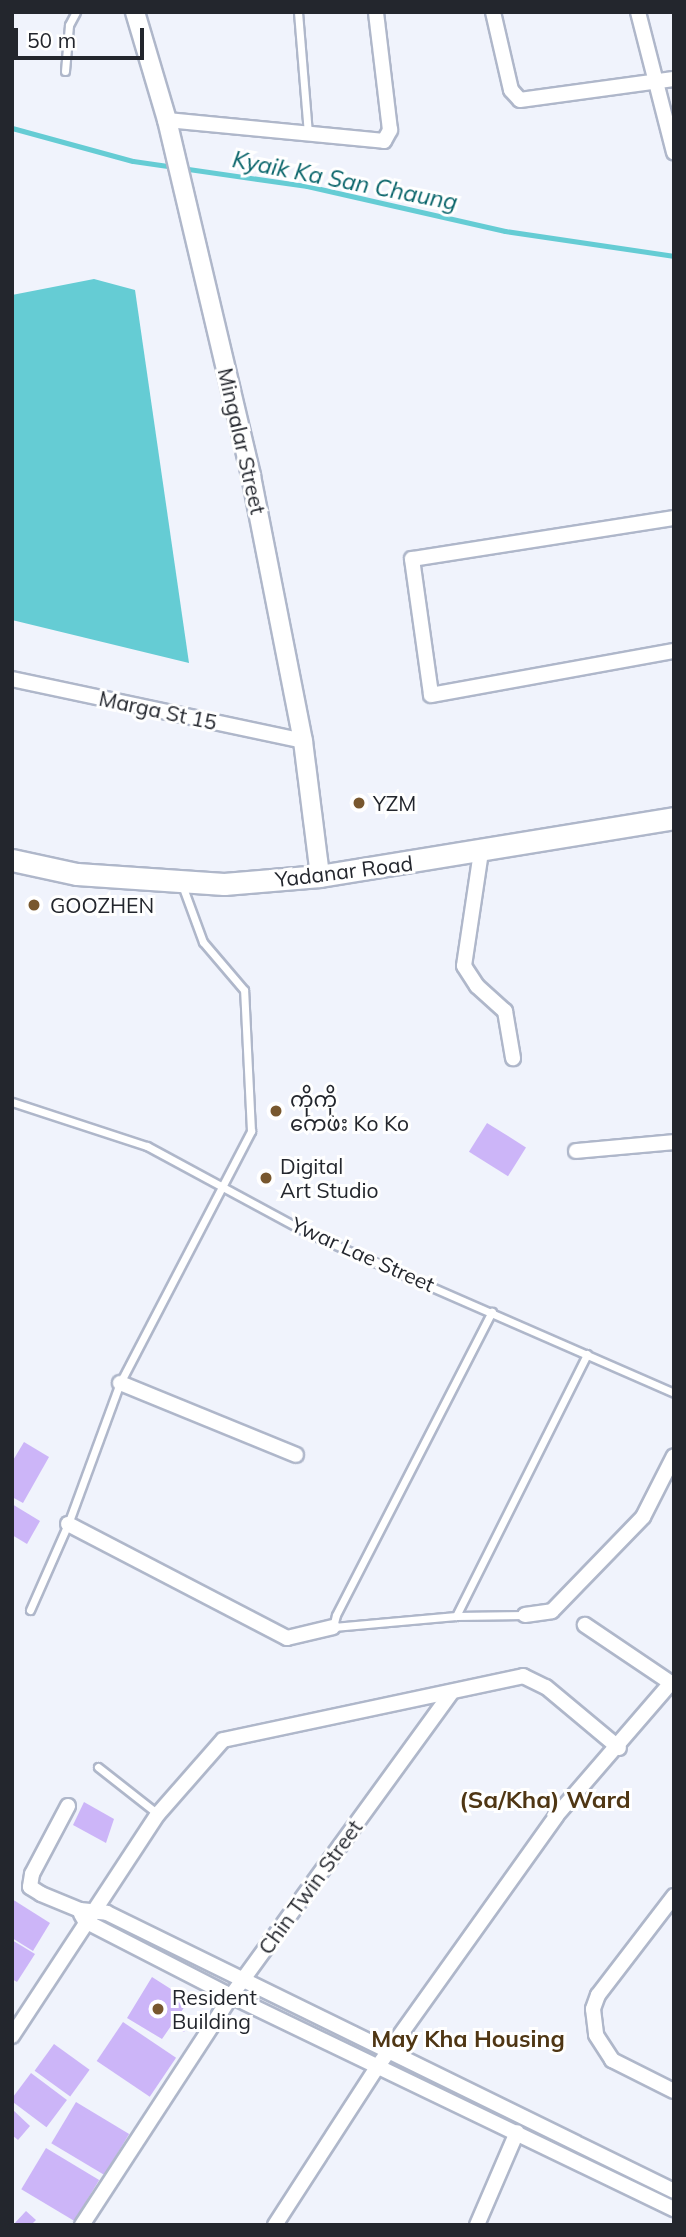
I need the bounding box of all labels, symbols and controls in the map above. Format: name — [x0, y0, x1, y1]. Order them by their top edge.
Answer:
scale bar — [18, 14, 147, 58]
text: 50 m — [27, 27, 76, 53]
water label: Kyaik Ka San Chaung — [230, 146, 460, 216]
street label: Mingalar Street — [213, 365, 271, 517]
street label: Marga St 15 — [97, 685, 219, 735]
place label: YZM — [373, 790, 416, 816]
marker: YZM — [351, 795, 367, 811]
street label: Yadanar Road — [274, 850, 414, 892]
place label: GOOZHEN — [50, 892, 154, 918]
marker: GOOZHEN — [24, 895, 44, 915]
place label: ကိုကို ကေဖး Ko Ko — [290, 1086, 409, 1136]
marker: ကိုကို ကေဖး Ko Ko — [268, 1103, 284, 1119]
place label: Digital Art Studio — [280, 1153, 379, 1203]
marker: Digital Art Studio — [258, 1170, 274, 1186]
street label: Ywar Lae Street — [288, 1211, 438, 1297]
district label: (Sa/Kha) Ward — [459, 1786, 631, 1814]
street label: Chin Twin Street — [253, 1815, 367, 1959]
place label: Resident Building — [172, 1984, 257, 2034]
marker: Resident Building — [150, 2001, 166, 2017]
district label: May Kha Housing — [371, 2025, 565, 2053]

